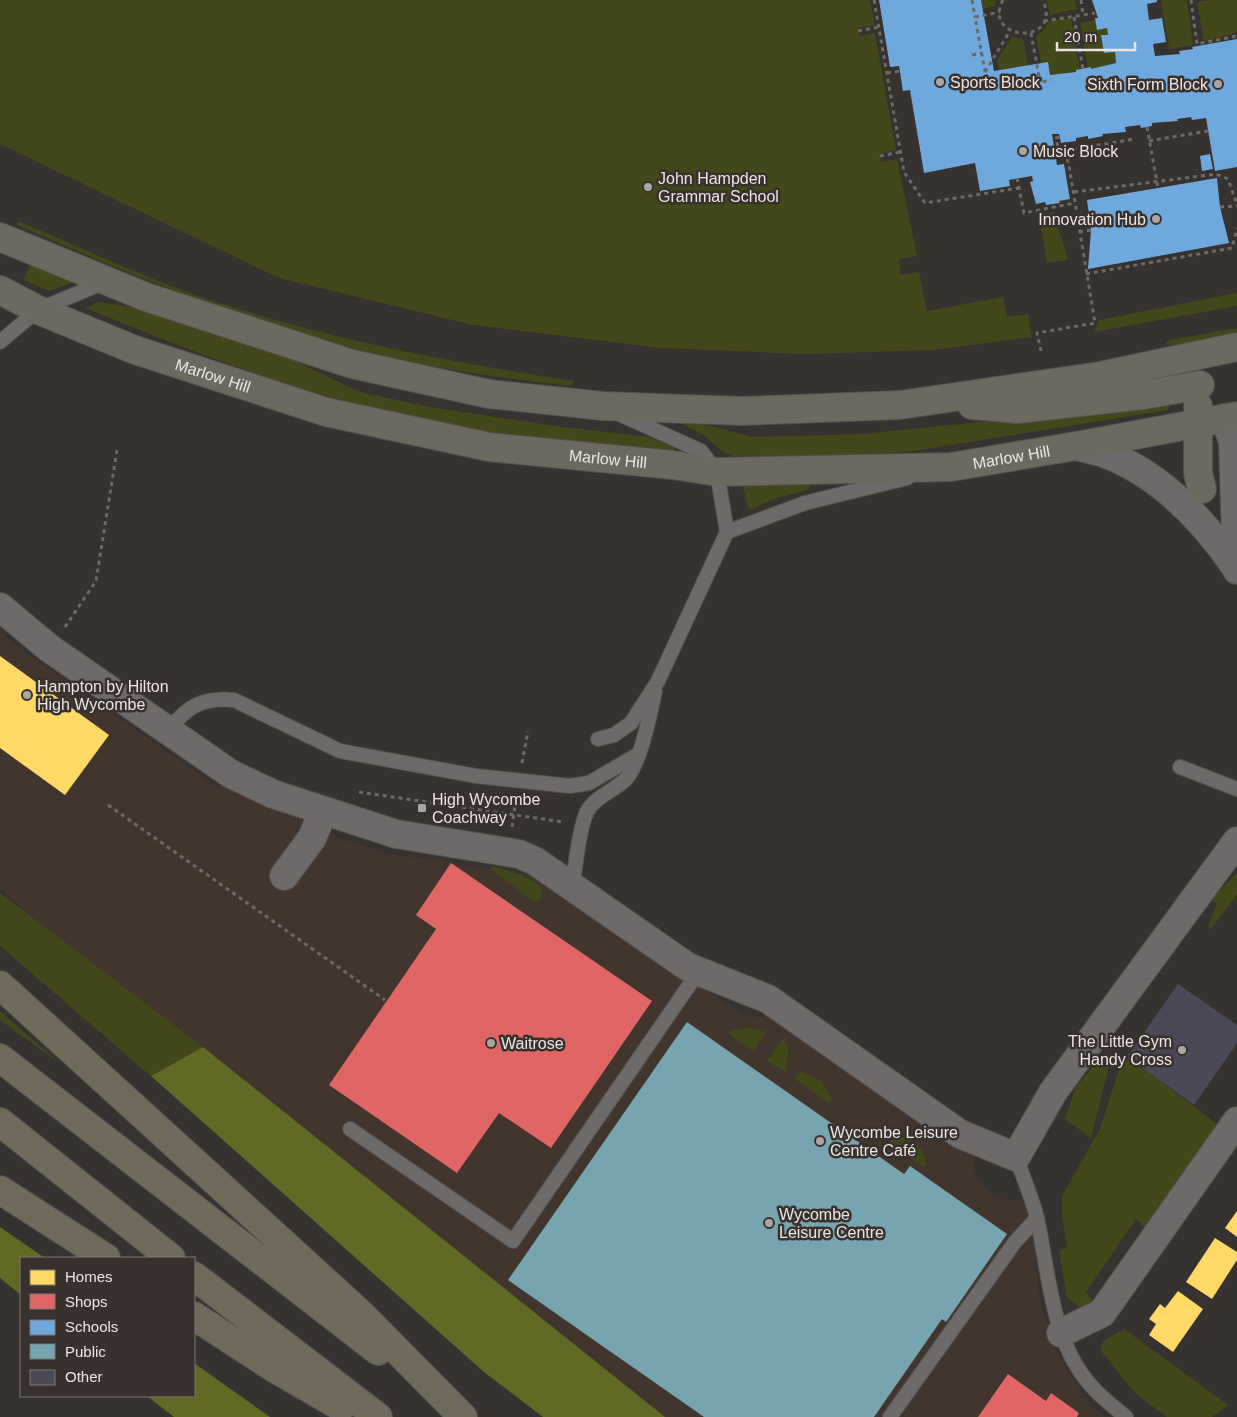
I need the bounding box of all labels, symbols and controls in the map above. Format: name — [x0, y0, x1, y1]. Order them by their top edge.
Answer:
scale bar — [1057, 20, 1134, 52]
text: 20 m — [1064, 28, 1097, 45]
place label: Sports Block — [950, 74, 1041, 91]
marker: Sports Block — [934, 76, 946, 88]
place label: Sixth Form Block — [1087, 76, 1209, 93]
marker: Sixth Form Block — [1212, 78, 1224, 90]
place label: Music Block — [1033, 143, 1119, 160]
marker: Music Block — [1017, 145, 1029, 157]
place label: John Hampden Grammar School — [658, 170, 779, 205]
marker: John Hampden Grammar School — [642, 181, 654, 193]
place label: Innovation Hub — [1038, 211, 1146, 228]
marker: Innovation Hub — [1150, 213, 1162, 225]
street label: Marlow Hill — [173, 356, 253, 396]
street label: Marlow Hill — [971, 442, 1051, 472]
street label: Marlow Hill — [568, 447, 648, 471]
place label: Hampton by Hilton High Wycombe — [37, 678, 169, 713]
marker: Hampton by Hilton High Wycombe — [21, 689, 33, 701]
place label: High Wycombe Coachway — [432, 791, 540, 826]
marker: High Wycombe Coachway — [416, 802, 428, 814]
place label: The Little Gym Handy Cross — [1068, 1033, 1172, 1068]
place label: Waitrose — [501, 1035, 564, 1052]
marker: Waitrose — [485, 1037, 497, 1049]
marker: The Little Gym Handy Cross — [1176, 1044, 1188, 1056]
place label: Wycombe Leisure Centre Café — [830, 1124, 958, 1159]
marker: Wycombe Leisure Centre Café — [814, 1135, 826, 1147]
place label: Wycombe Leisure Centre — [779, 1206, 884, 1241]
marker: Wycombe Leisure Centre — [763, 1217, 775, 1229]
legend — [20, 1257, 195, 1397]
text: Homes — [65, 1268, 113, 1285]
text: Shops — [65, 1293, 108, 1310]
text: Schools — [65, 1318, 118, 1335]
text: Public — [65, 1343, 106, 1360]
text: Other — [65, 1368, 103, 1385]

